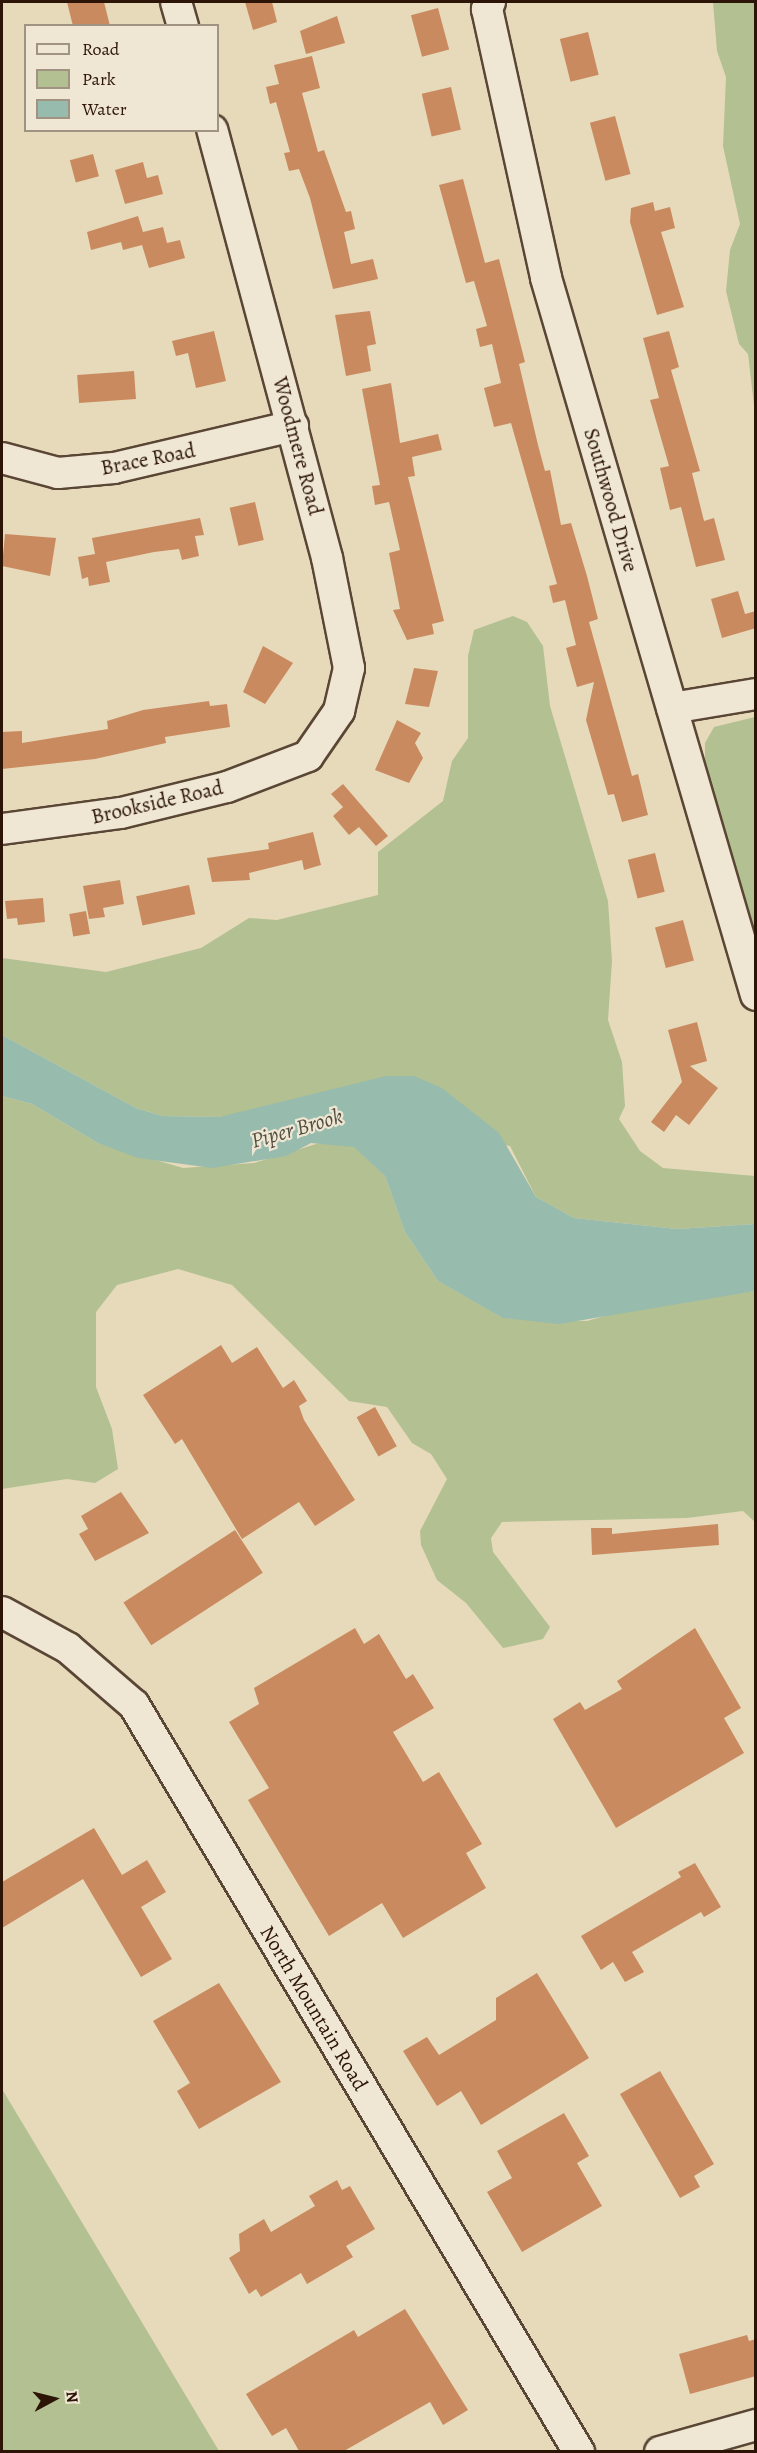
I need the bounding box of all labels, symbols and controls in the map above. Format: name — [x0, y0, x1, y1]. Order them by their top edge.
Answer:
legend — [24, 24, 219, 132]
text: Road — [82, 37, 119, 61]
text: Park — [82, 67, 116, 91]
text: Water — [82, 97, 127, 121]
street label: Woodmere Road — [267, 374, 329, 518]
street label: Southwood Drive — [578, 425, 644, 575]
street label: Brace Road — [99, 437, 197, 481]
street label: Brookside Road — [89, 775, 225, 829]
water label: Piper Brook — [248, 1103, 346, 1155]
street label: North Mountain Road — [255, 1921, 373, 2095]
north arrow — [24, 2369, 84, 2429]
text: N — [60, 2390, 83, 2404]

